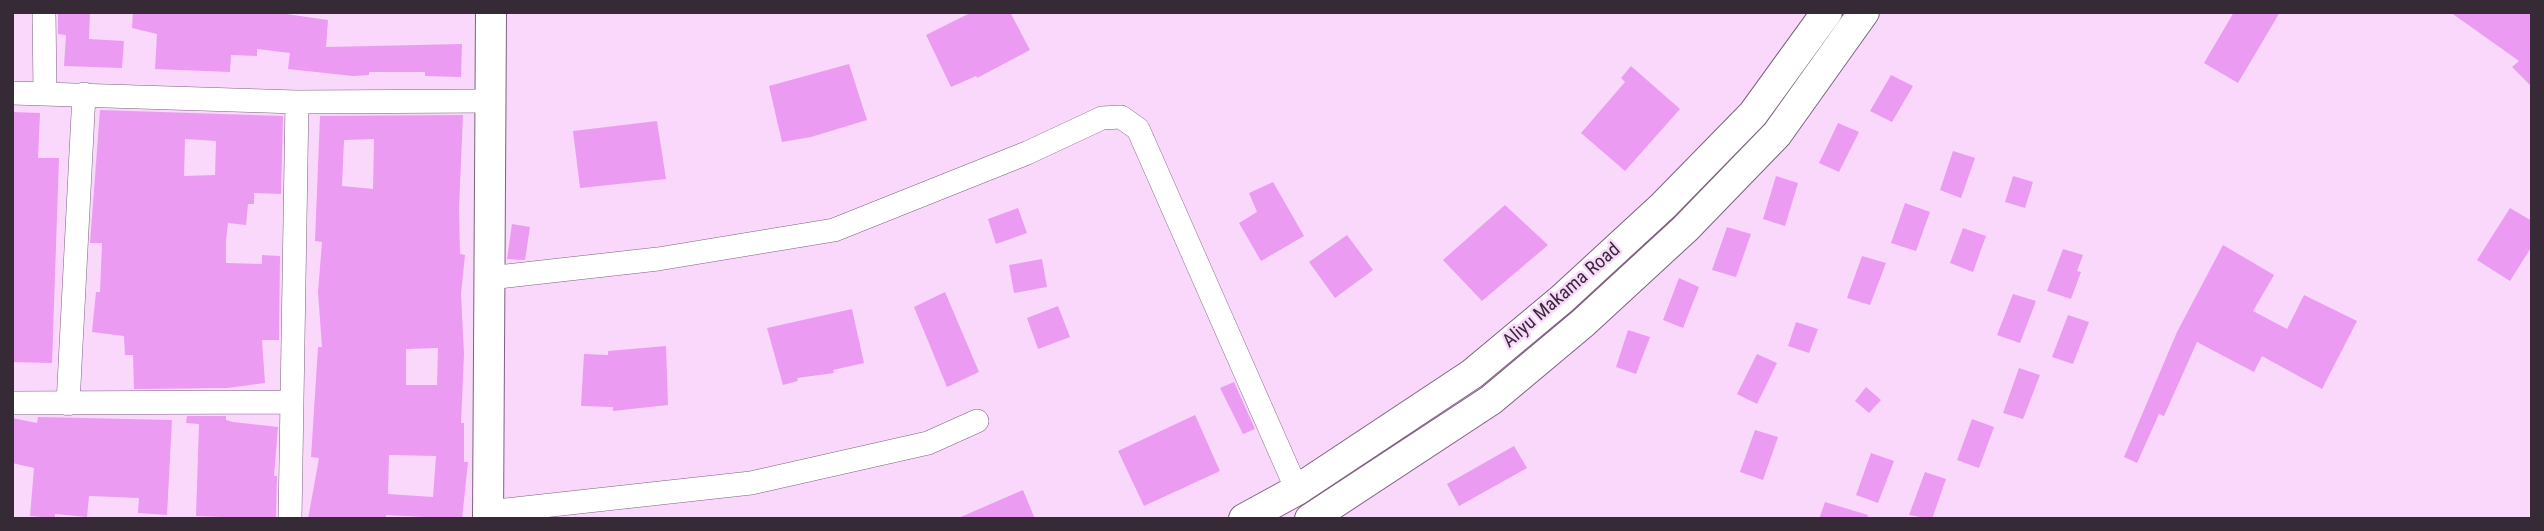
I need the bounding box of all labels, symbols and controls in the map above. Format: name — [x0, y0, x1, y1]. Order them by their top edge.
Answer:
street label: Aliyu Makama Road — [1499, 239, 1625, 353]

